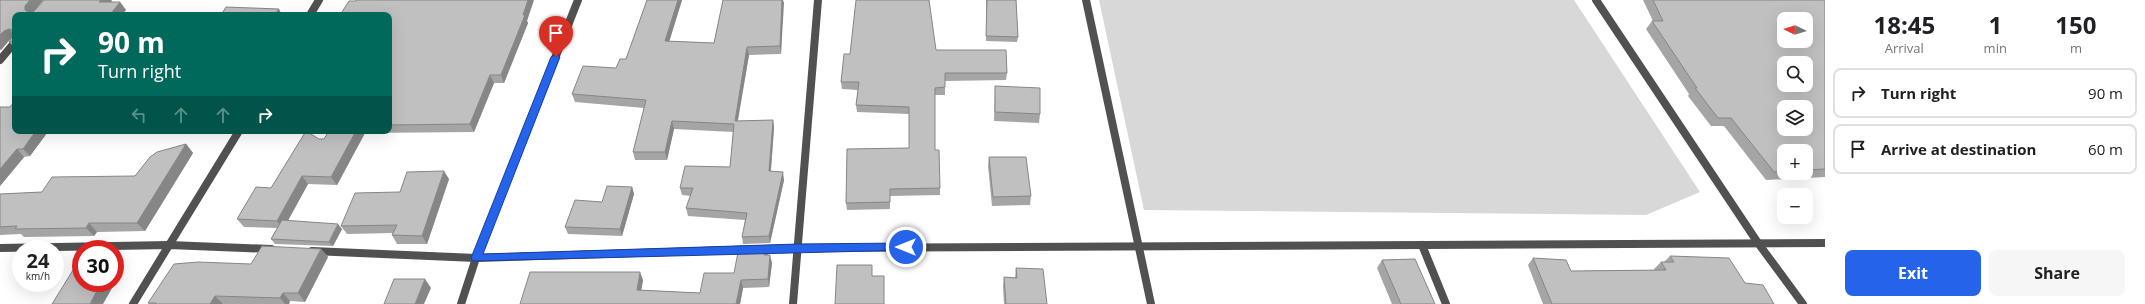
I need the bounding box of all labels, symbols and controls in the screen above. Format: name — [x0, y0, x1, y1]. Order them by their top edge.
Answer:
text: 18:45 — [1873, 8, 1935, 41]
text: 1 — [1988, 8, 2002, 41]
text: 150 — [2055, 8, 2097, 41]
north arrow — [1777, 12, 1813, 48]
map controls — [1777, 12, 1813, 224]
pin — [539, 16, 573, 57]
icon: arrive — [545, 22, 567, 44]
text: 90 m — [98, 23, 165, 61]
icon: right — [32, 28, 84, 80]
text: Arrival — [1885, 39, 1924, 57]
text: min — [1984, 39, 2007, 57]
text: m — [2070, 39, 2082, 57]
button: search — [1777, 56, 1813, 92]
text: Turn right — [98, 59, 181, 83]
icon: right — [1847, 82, 1869, 104]
text: Turn right — [1881, 83, 1956, 103]
text: 90 m — [2088, 83, 2123, 103]
button: layers — [1777, 100, 1813, 136]
icon: left — [128, 104, 150, 126]
icon: ahead — [170, 104, 192, 126]
icon: ahead — [212, 104, 234, 126]
icon: right — [254, 104, 276, 126]
icon: arrive — [1847, 138, 1869, 160]
text: Arrive at destination — [1881, 139, 2036, 159]
text: 60 m — [2088, 139, 2123, 159]
button: + — [1777, 144, 1813, 180]
button: − — [1777, 188, 1813, 224]
position arrow — [885, 226, 927, 268]
speed limit sign: 30 — [72, 240, 124, 292]
text: 24 — [27, 247, 49, 274]
button: Exit — [1845, 250, 1981, 296]
button: Share — [1989, 250, 2125, 296]
text: km/h — [26, 269, 50, 283]

